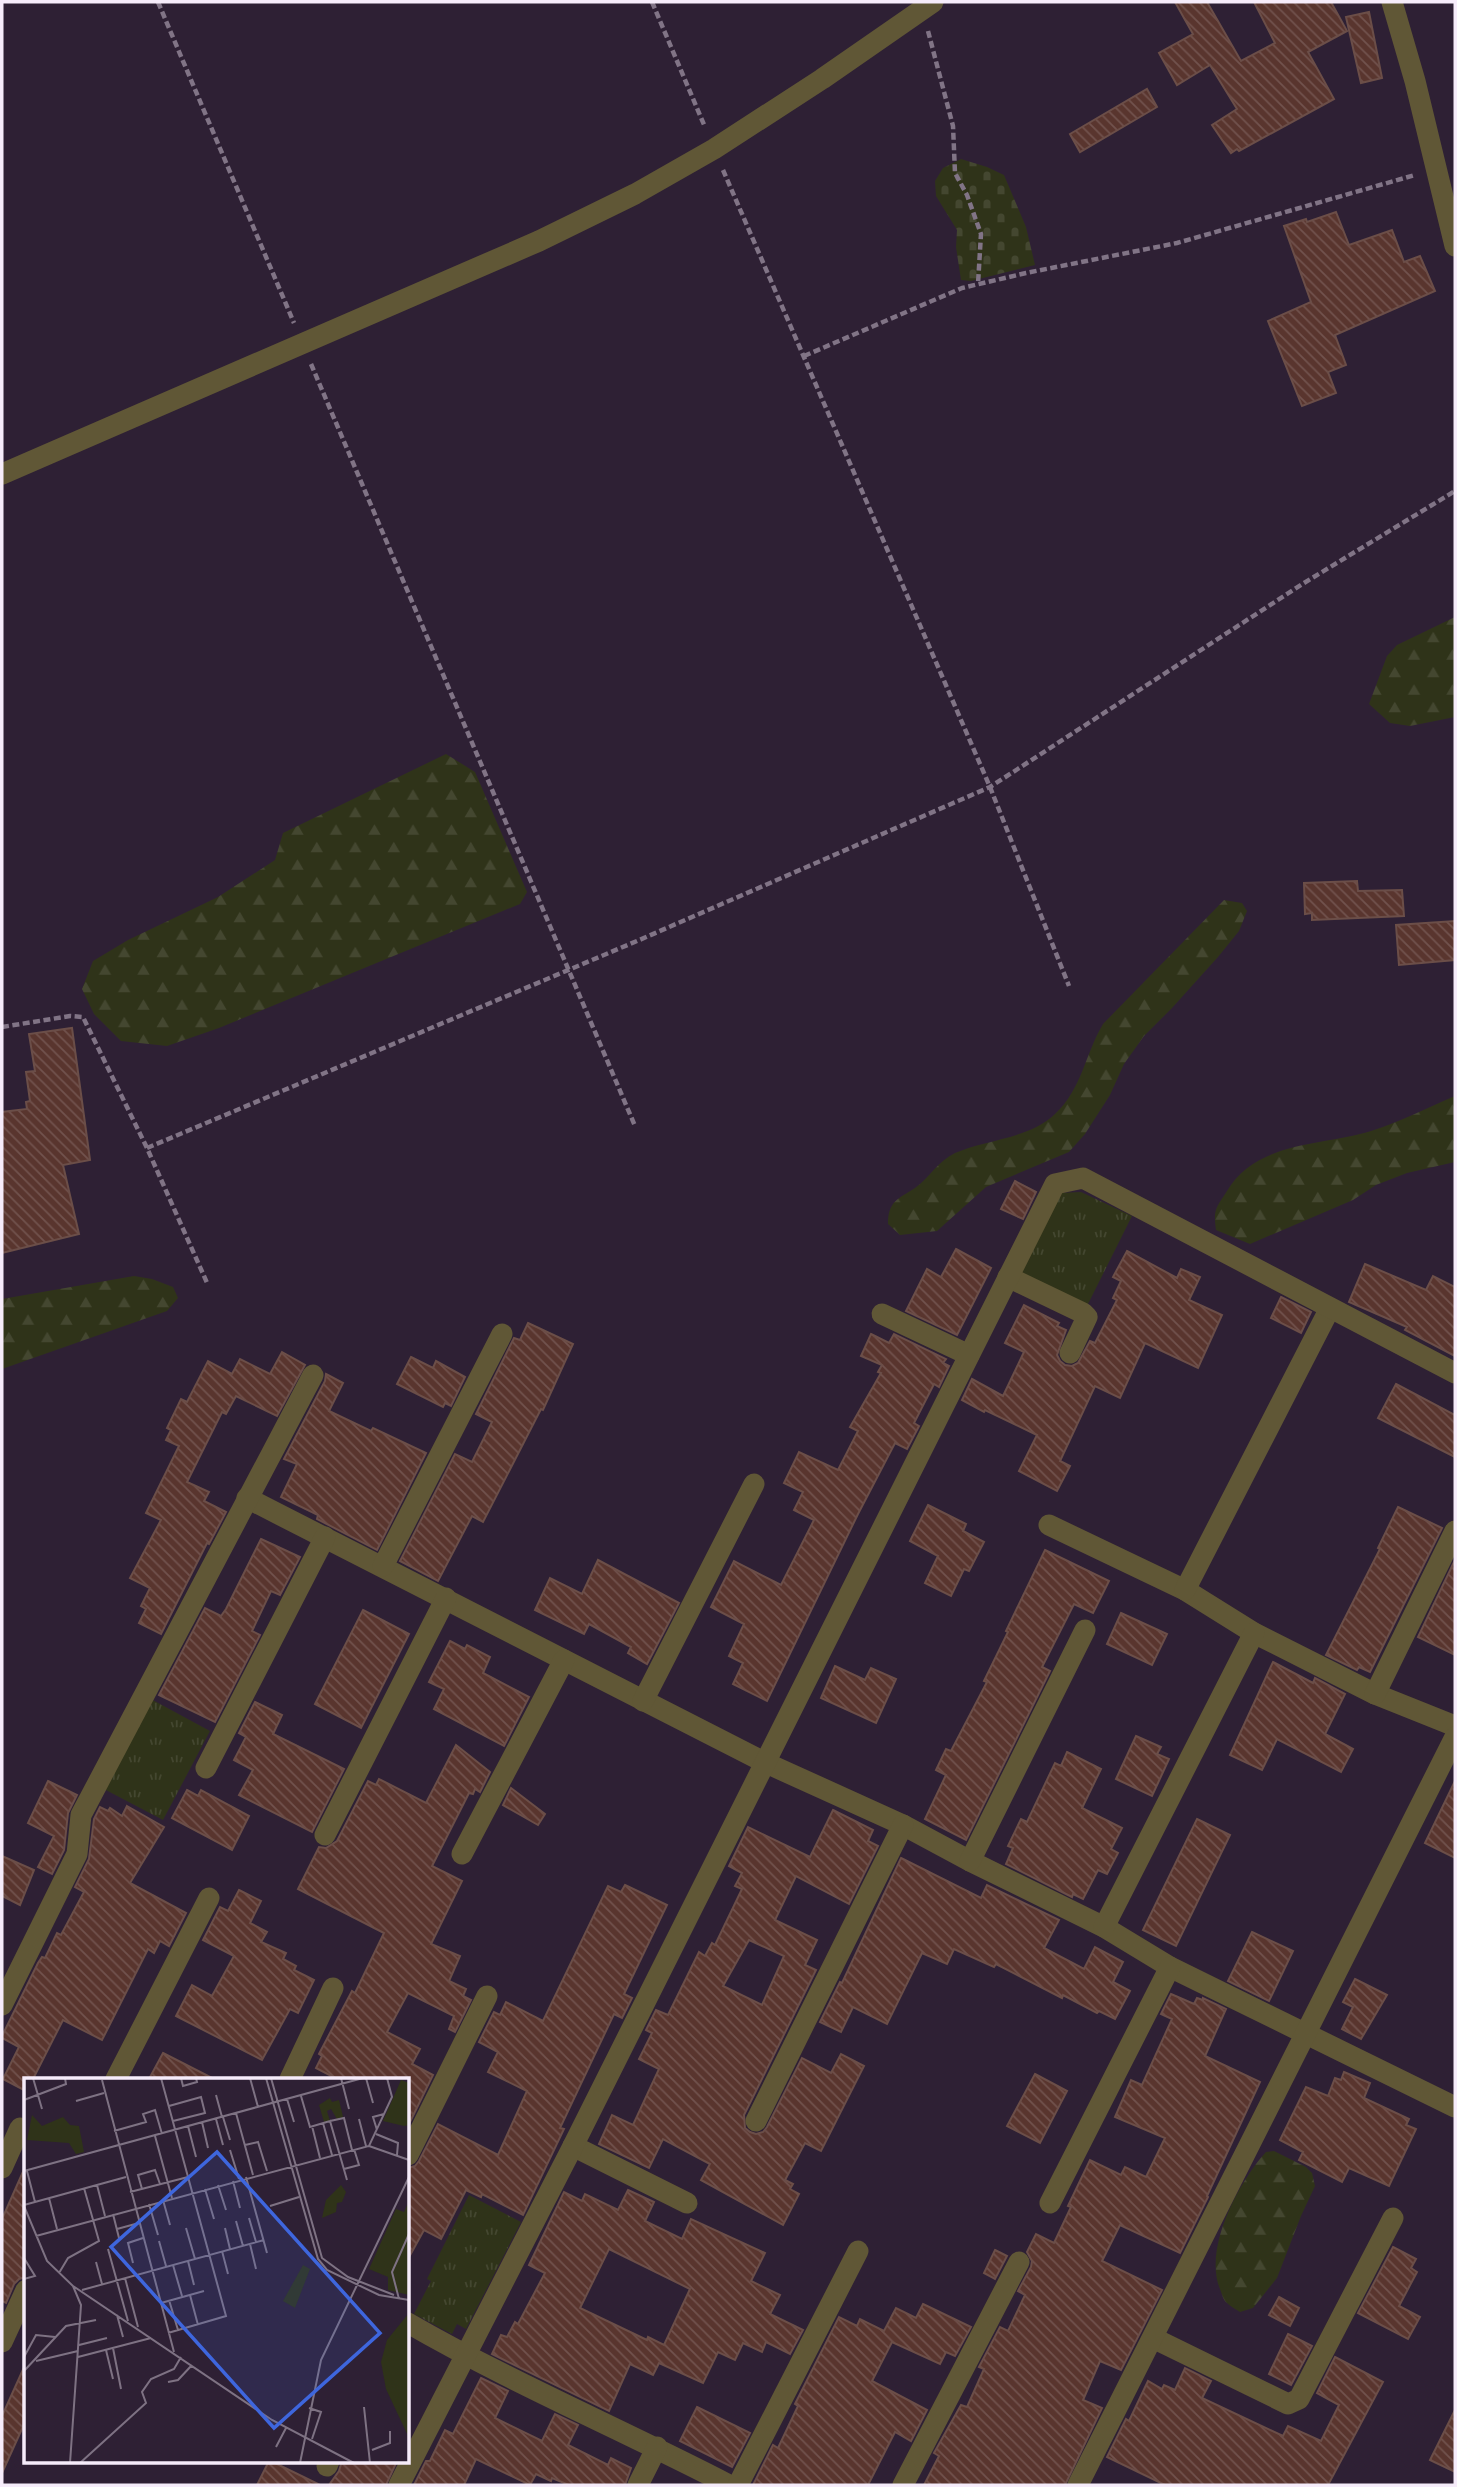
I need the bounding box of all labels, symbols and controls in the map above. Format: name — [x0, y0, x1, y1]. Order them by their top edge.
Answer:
inset map — [24, 2078, 410, 2462]

